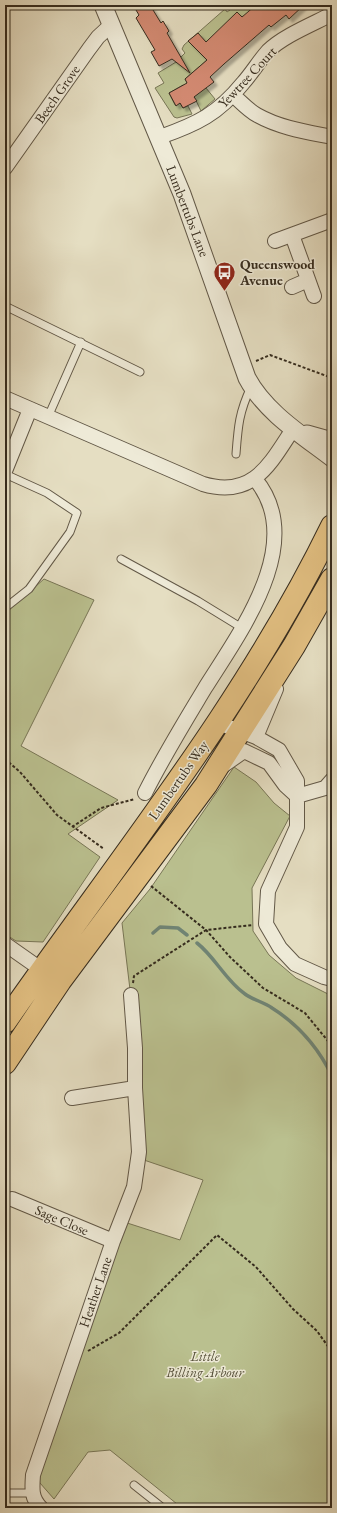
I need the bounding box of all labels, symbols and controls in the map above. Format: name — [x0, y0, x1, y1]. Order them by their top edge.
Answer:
street label: Yewtree Court — [214, 42, 280, 112]
street label: Beech Grove — [30, 61, 84, 127]
street label: Lumbertubs Lane — [162, 163, 214, 260]
place label: Queenswood Avenue — [239, 255, 315, 289]
bus stop icon: Queenswood Avenue — [212, 259, 238, 292]
street label: Lumbertubs Way — [144, 736, 213, 823]
street label: Sage Close — [32, 1201, 92, 1240]
street label: Heather Lane — [75, 1254, 116, 1330]
park label: Little Billing Arbour — [165, 1347, 244, 1381]

